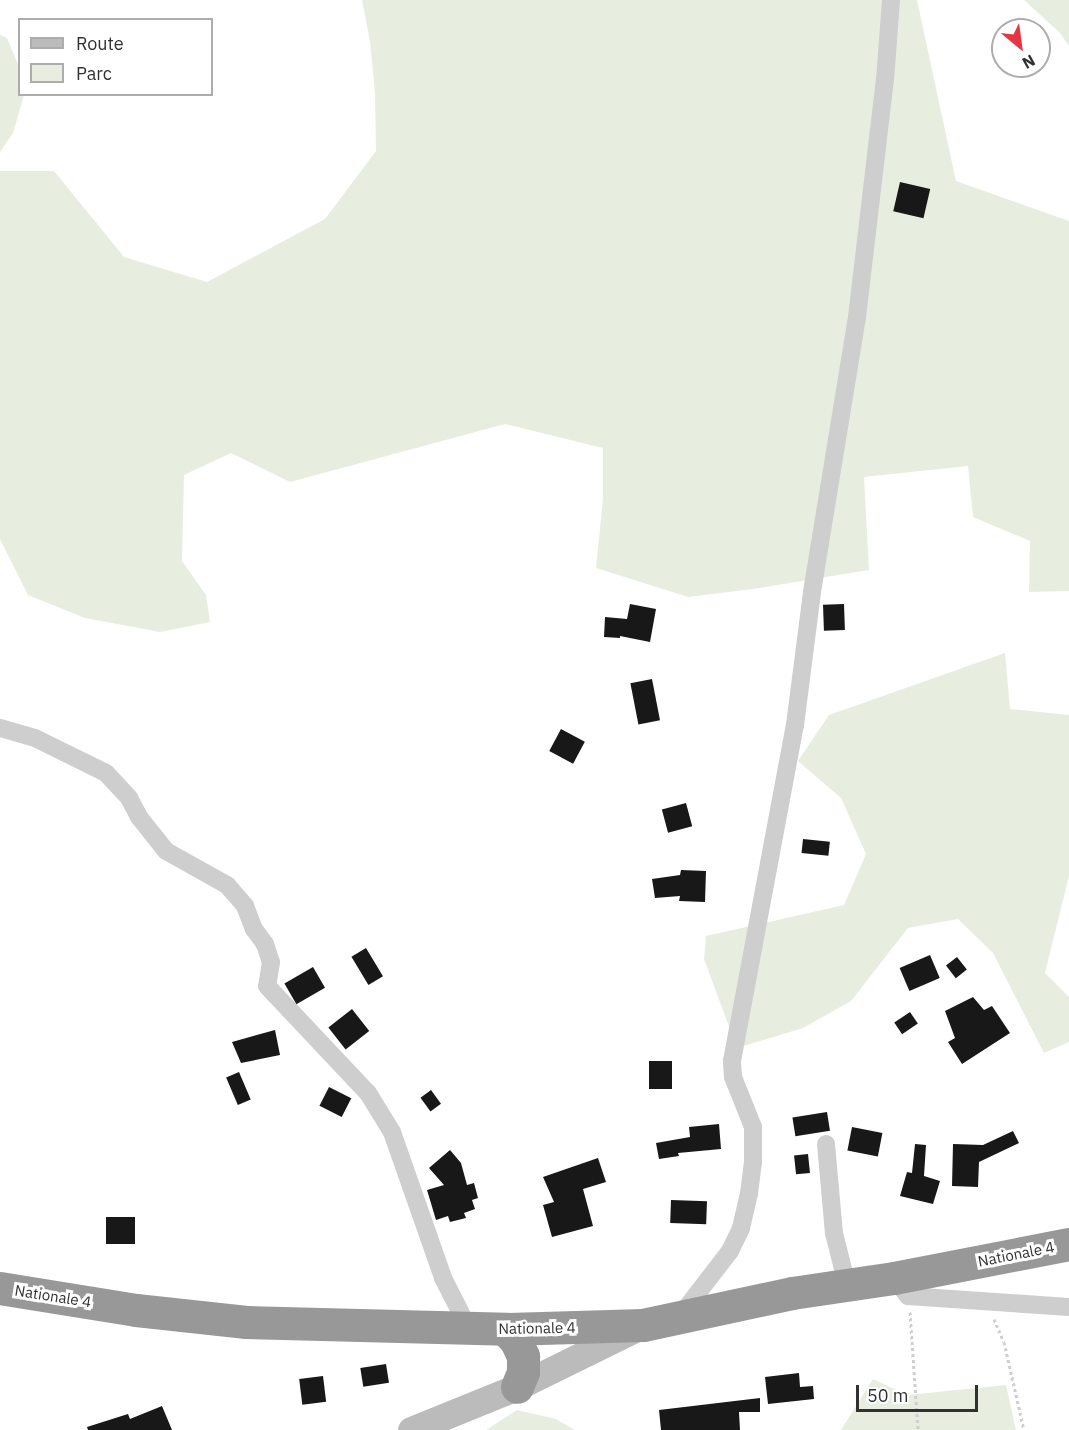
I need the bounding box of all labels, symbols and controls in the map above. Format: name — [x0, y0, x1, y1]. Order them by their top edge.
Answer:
legend — [18, 18, 213, 96]
north arrow — [991, 18, 1051, 78]
text: Route — [76, 32, 124, 55]
text: N — [1019, 50, 1039, 74]
text: Parc — [76, 62, 112, 85]
street label: Nationale 4 — [976, 1238, 1056, 1270]
street label: Nationale 4 — [13, 1281, 93, 1311]
street label: Nationale 4 — [498, 1318, 576, 1338]
scale bar — [859, 1373, 980, 1411]
text: 50 m — [867, 1384, 909, 1407]

